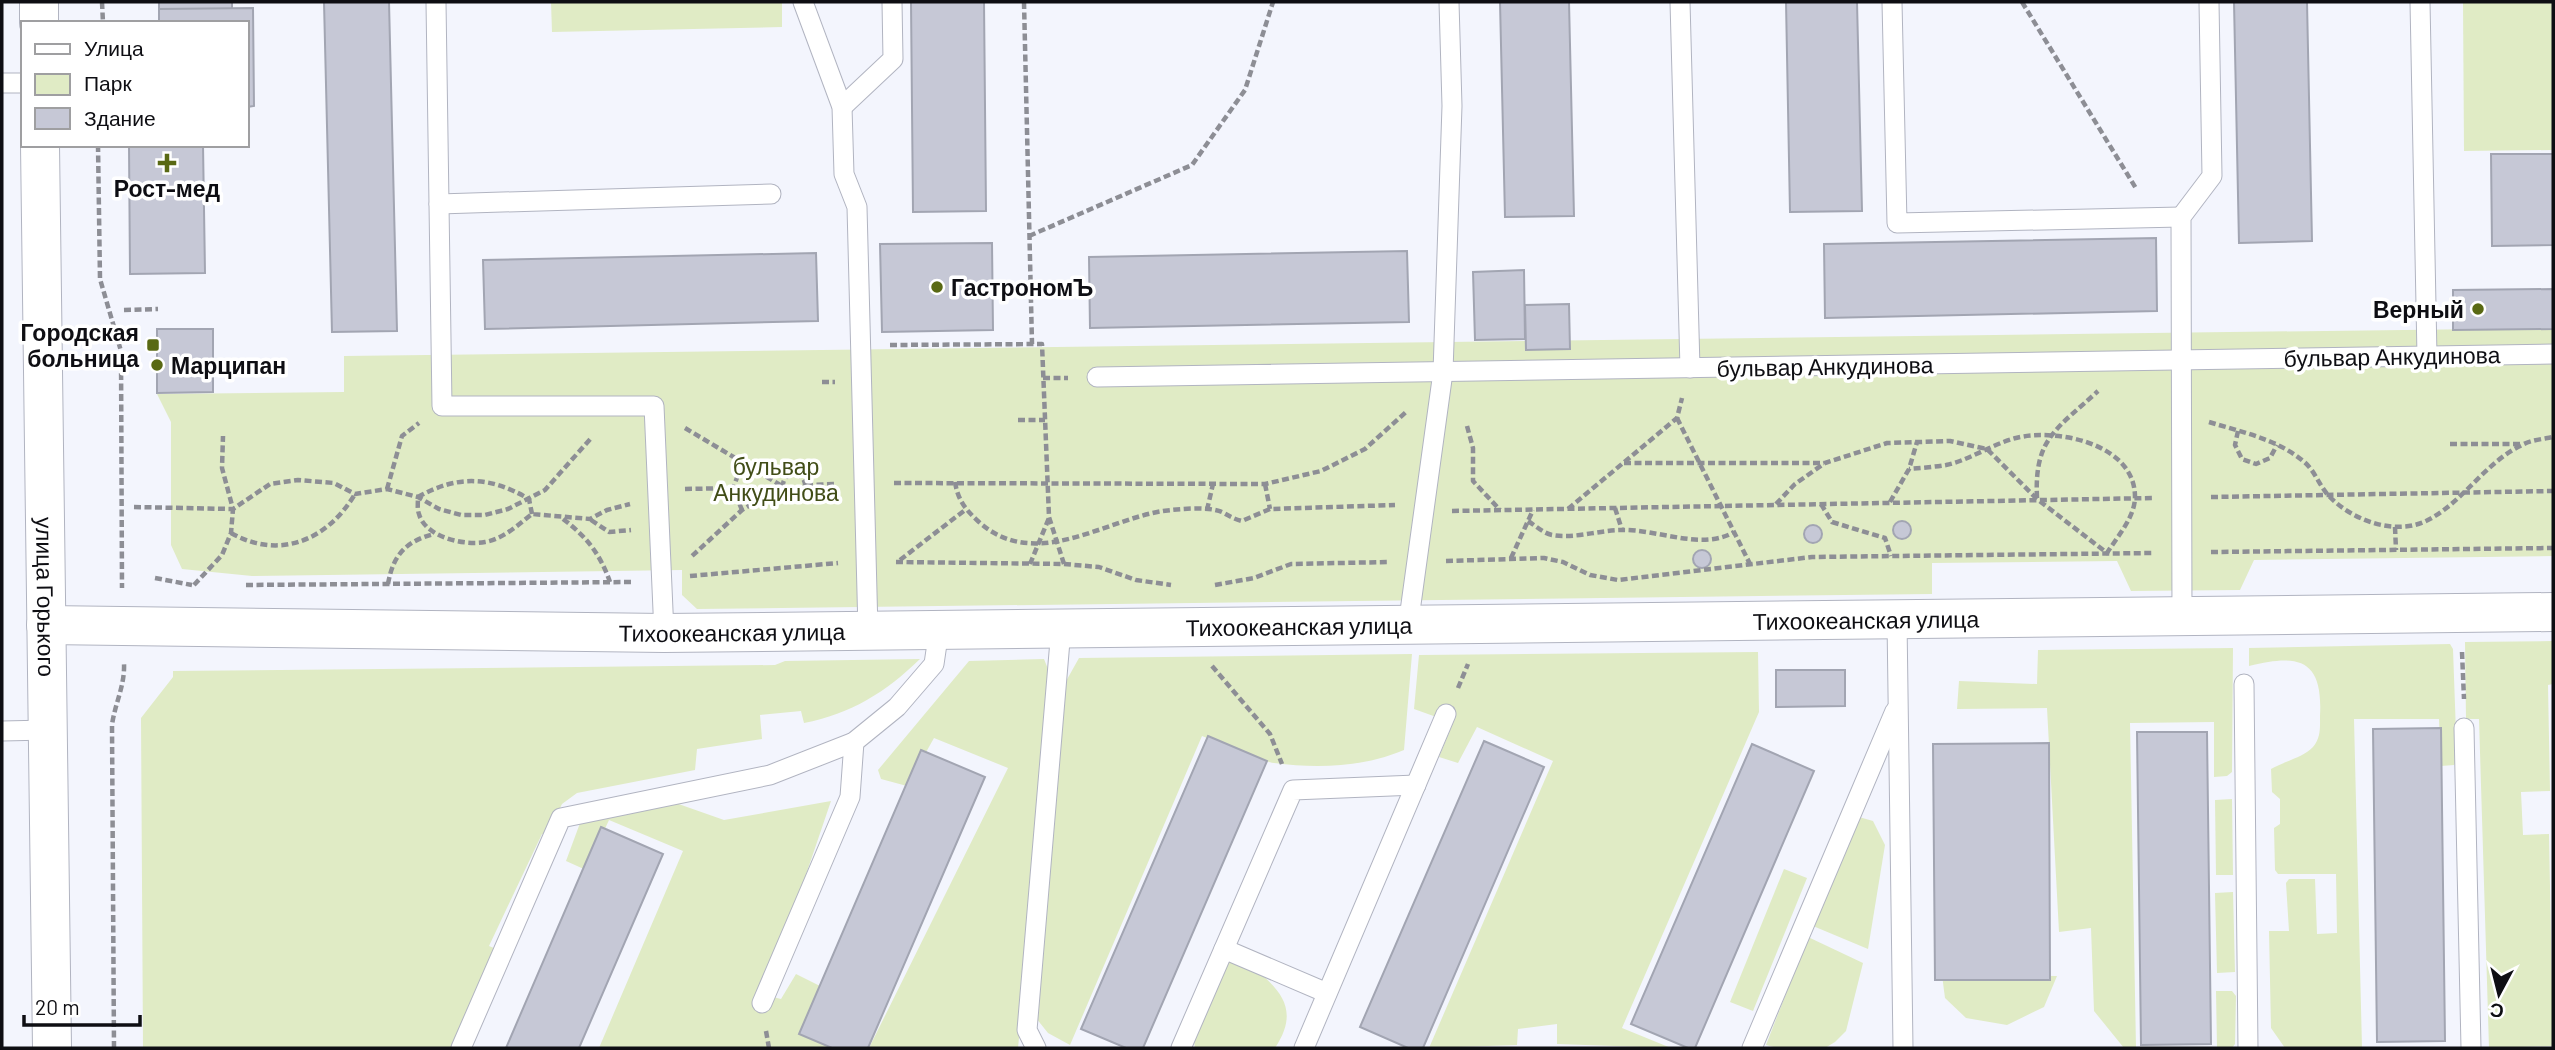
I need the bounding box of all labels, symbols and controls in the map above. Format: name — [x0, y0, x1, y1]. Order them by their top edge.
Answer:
legend — [21, 21, 248, 147]
text: Улица — [84, 35, 144, 60]
text: Парк — [84, 70, 132, 95]
text: Здание — [84, 105, 156, 130]
marker: Рост-мед — [159, 155, 175, 171]
place label: Рост-мед — [114, 174, 221, 202]
place label: ГастрономЪ — [951, 273, 1093, 301]
marker: ГастрономЪ — [929, 279, 945, 295]
place label: Верный — [2373, 295, 2464, 323]
marker: Верный — [2470, 301, 2486, 317]
place label: Городская больница — [20, 318, 139, 372]
marker: Городская больница — [145, 337, 161, 353]
street label: бульвар Анкудинова — [2283, 340, 2501, 372]
street label: бульвар Анкудинова — [1716, 350, 1934, 382]
place label: Марципан — [171, 351, 286, 379]
marker: Марципан — [149, 357, 165, 373]
park label: бульвар Анкудинова — [713, 452, 839, 506]
street label: улица Горького — [31, 517, 61, 677]
street label: Тихоокеанская улица — [1752, 604, 1980, 635]
street label: Тихоокеанская улица — [1185, 611, 1413, 641]
street label: Тихоокеанская улица — [618, 617, 846, 647]
north arrow — [2464, 959, 2534, 1029]
scale bar — [24, 984, 140, 1028]
text: 20 m — [35, 994, 80, 1019]
text: С — [2488, 999, 2505, 1024]

